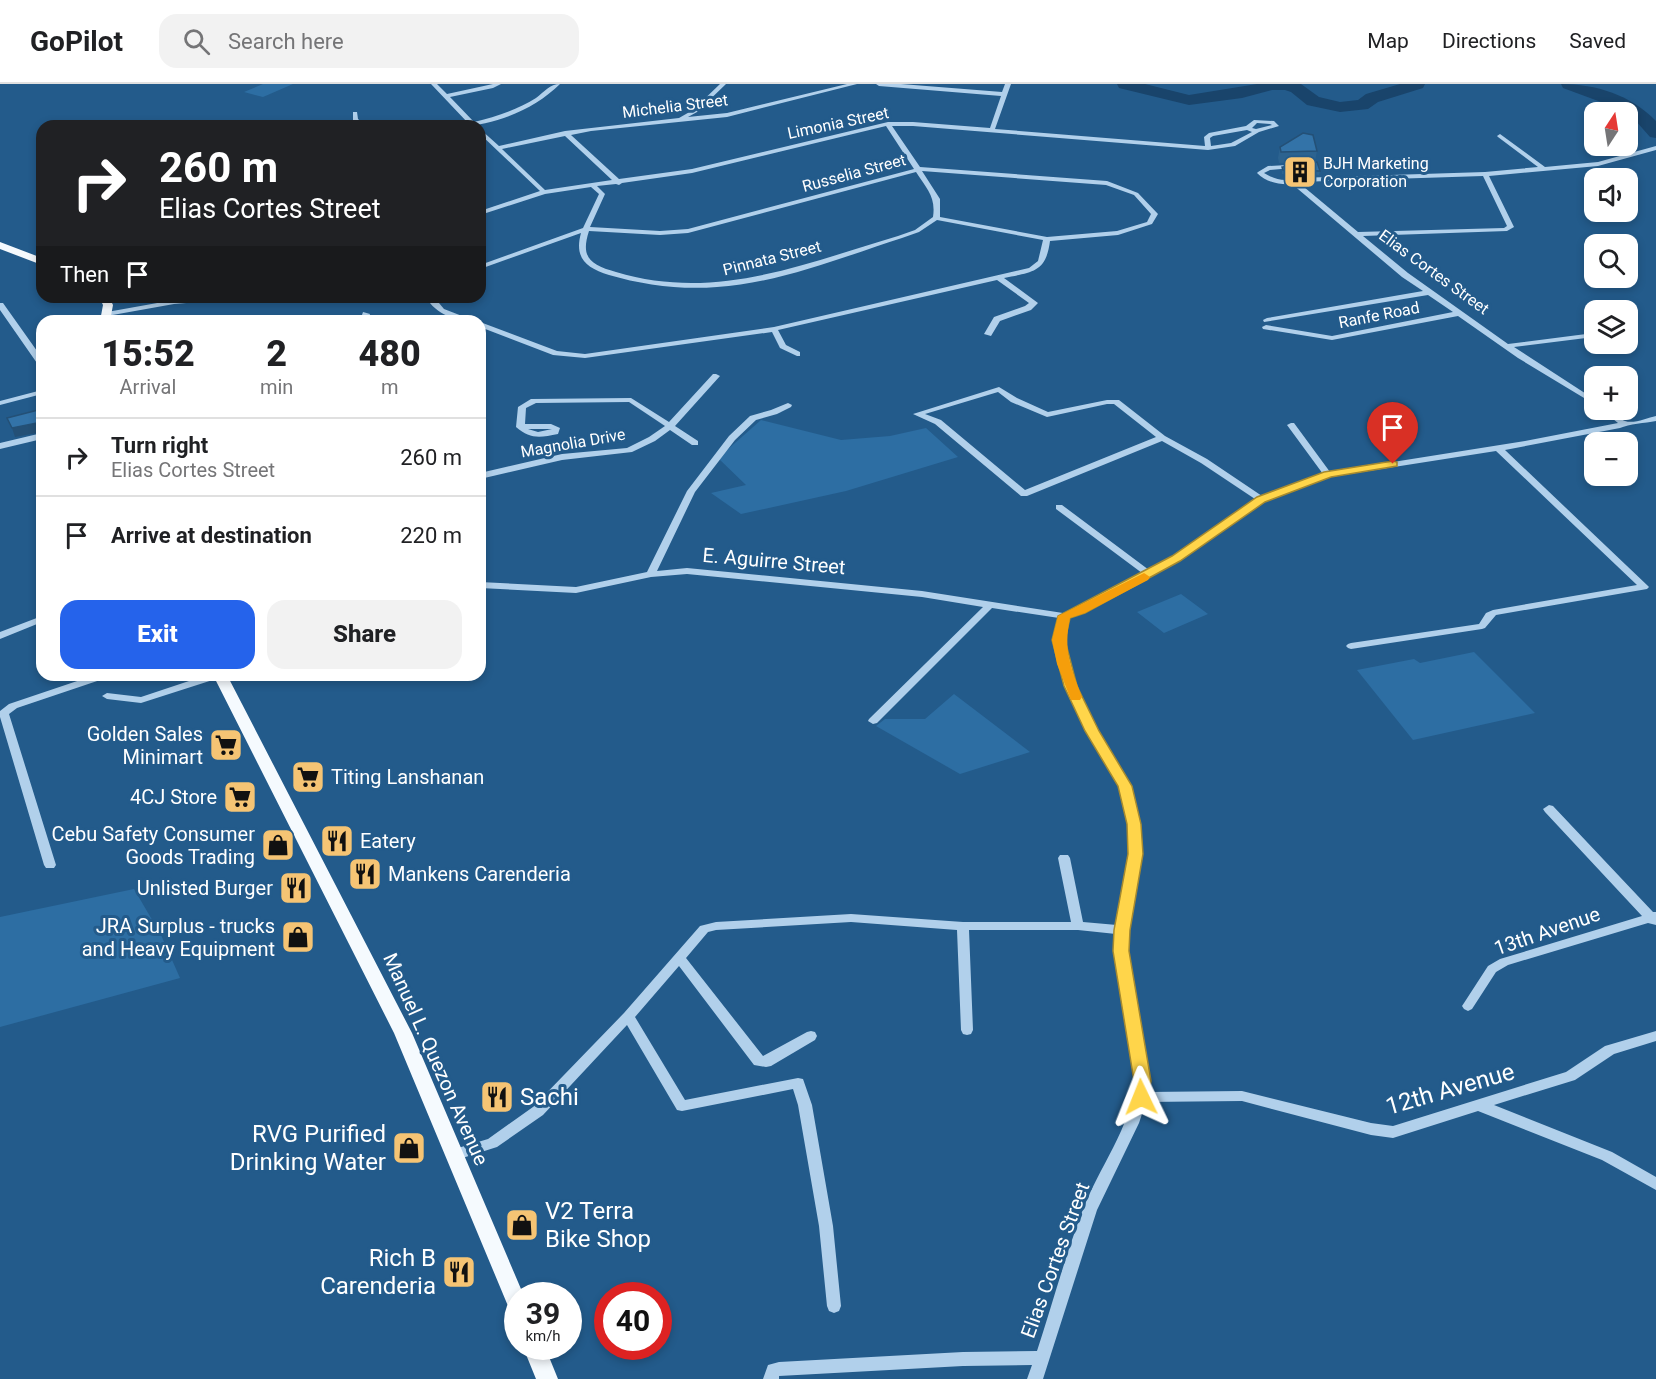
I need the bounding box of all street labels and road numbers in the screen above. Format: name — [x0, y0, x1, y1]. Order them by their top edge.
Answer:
street label: Michelia Street — [621, 90, 729, 122]
street label: Limonia Street — [786, 103, 890, 143]
street label: Russelia Street — [800, 150, 908, 196]
street label: Elias Cortes Street — [1375, 226, 1493, 318]
street label: Pinnata Street — [721, 237, 823, 279]
street label: Ranfe Road — [1337, 298, 1421, 332]
street label: Magnolia Drive — [519, 424, 627, 462]
street label: E. Aguirre Street — [701, 543, 847, 579]
street label: 13th Avenue — [1491, 902, 1603, 960]
street label: Manuel L. Quezon Avenue — [378, 949, 494, 1169]
street label: 12th Avenue — [1382, 1057, 1518, 1121]
street label: Elias Cortes Street — [1016, 1179, 1094, 1341]

